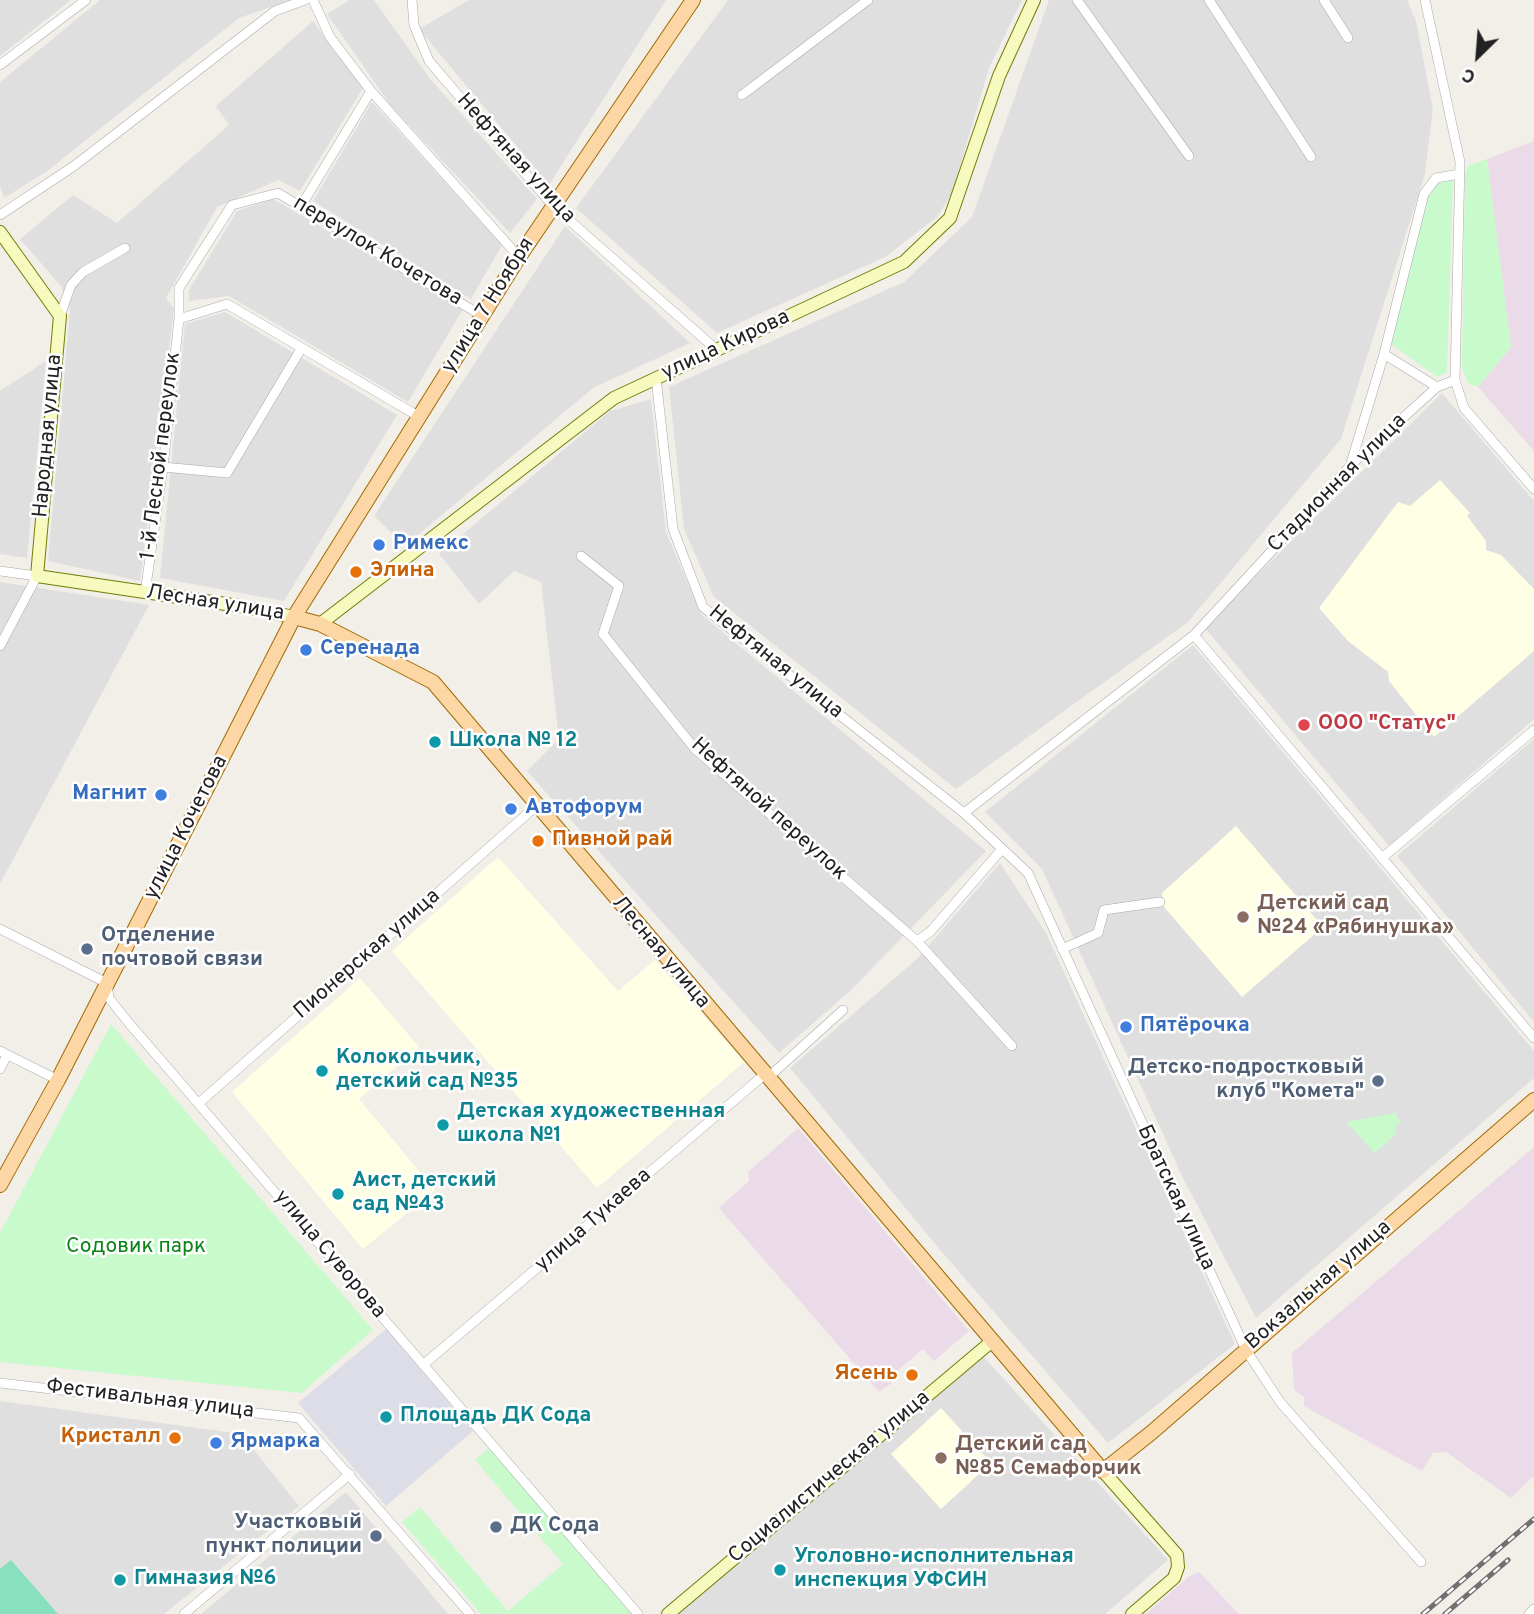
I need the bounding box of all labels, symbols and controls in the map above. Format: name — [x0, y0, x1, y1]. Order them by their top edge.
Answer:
north arrow — [1443, 21, 1513, 91]
text: С — [1459, 62, 1480, 88]
street label: Нефтяная улица — [450, 89, 580, 229]
street label: переулок Кочетова — [288, 192, 466, 312]
street label: улица 7 Ноября — [437, 234, 541, 378]
street label: улица Кирова — [658, 305, 794, 387]
street label: 1-й Лесной переулок — [137, 351, 187, 561]
street label: Народная улица — [29, 353, 69, 519]
street label: Стадионная улица — [1263, 409, 1413, 559]
place label: Римекс — [393, 532, 469, 558]
marker: Римекс — [371, 537, 387, 553]
place label: Элина — [370, 559, 434, 585]
marker: Элина — [348, 564, 364, 580]
street label: Лесная улица — [144, 581, 286, 627]
street label: Нефтяная улица — [703, 601, 847, 725]
place label: Серенада — [320, 637, 420, 663]
marker: Серенада — [298, 642, 314, 658]
place label: ООО "Статус" — [1318, 712, 1456, 738]
marker: ООО "Статус" — [1296, 717, 1312, 733]
place label: Школа № 12 — [449, 729, 577, 755]
street label: Нефтяной переулок — [685, 733, 851, 887]
marker: Школа № 12 — [427, 734, 443, 750]
street label: улица Кочетова — [140, 752, 234, 904]
place label: Магнит — [72, 782, 147, 808]
marker: Магнит — [153, 787, 169, 803]
place label: Автофорум — [525, 796, 643, 822]
marker: Автофорум — [503, 801, 519, 817]
place label: Пивной рай — [552, 828, 673, 854]
marker: Пивной рай — [530, 833, 546, 849]
street label: Пионерская улица — [290, 885, 446, 1025]
street label: Лесная улица — [606, 892, 714, 1014]
place label: Детский сад №24 «Рябинушка» — [1257, 892, 1454, 942]
marker: Детский сад №24 «Рябинушка» — [1235, 909, 1251, 925]
place label: Отделение почтовой связи — [101, 924, 263, 974]
marker: Отделение почтовой связи — [79, 941, 95, 957]
place label: Пятёрочка — [1140, 1014, 1250, 1040]
marker: Пятёрочка — [1118, 1019, 1134, 1035]
place label: Колокольчик, детский сад №35 — [336, 1046, 519, 1096]
place label: Детско-подростковый клуб "Комета" — [1128, 1056, 1364, 1106]
marker: Колокольчик, детский сад №35 — [314, 1063, 330, 1079]
marker: Детско-подростковый клуб "Комета" — [1370, 1073, 1386, 1089]
place label: Детская художественная школа №1 — [457, 1100, 725, 1150]
marker: Детская художественная школа №1 — [435, 1117, 451, 1133]
street label: Братская улица — [1130, 1121, 1220, 1275]
street label: улица Тукаева — [531, 1164, 657, 1278]
place label: Аист, детский сад №43 — [352, 1169, 497, 1219]
street label: улица Суворова — [268, 1185, 390, 1325]
marker: Аист, детский сад №43 — [330, 1186, 346, 1202]
street label: Вокзальная улица — [1241, 1216, 1397, 1356]
park label: Содовик парк — [66, 1235, 206, 1261]
place label: Ясень — [834, 1362, 898, 1388]
marker: Ясень — [904, 1367, 920, 1383]
street label: Фестивальная улица — [45, 1375, 255, 1425]
street label: Социалистическая улица — [724, 1386, 936, 1570]
place label: Площадь ДК Сода — [400, 1404, 591, 1430]
marker: Площадь ДК Сода — [378, 1409, 394, 1425]
place label: Кристалл — [61, 1425, 161, 1451]
marker: Кристалл — [167, 1430, 183, 1446]
place label: Ярмарка — [230, 1430, 320, 1456]
place label: Детский сад №85 Семафорчик — [955, 1433, 1142, 1483]
marker: Ярмарка — [208, 1435, 224, 1451]
marker: Детский сад №85 Семафорчик — [933, 1450, 949, 1466]
place label: Участковый пункт полиции — [205, 1511, 362, 1561]
place label: ДК Сода — [510, 1514, 599, 1540]
marker: ДК Сода — [488, 1519, 504, 1535]
marker: Участковый пункт полиции — [368, 1528, 384, 1544]
place label: Уголовно-исполнительная инспекция УФСИН — [794, 1545, 1074, 1595]
marker: Уголовно-исполнительная инспекция УФСИН — [772, 1562, 788, 1578]
place label: Гимназия №6 — [134, 1567, 276, 1593]
marker: Гимназия №6 — [112, 1572, 128, 1588]

